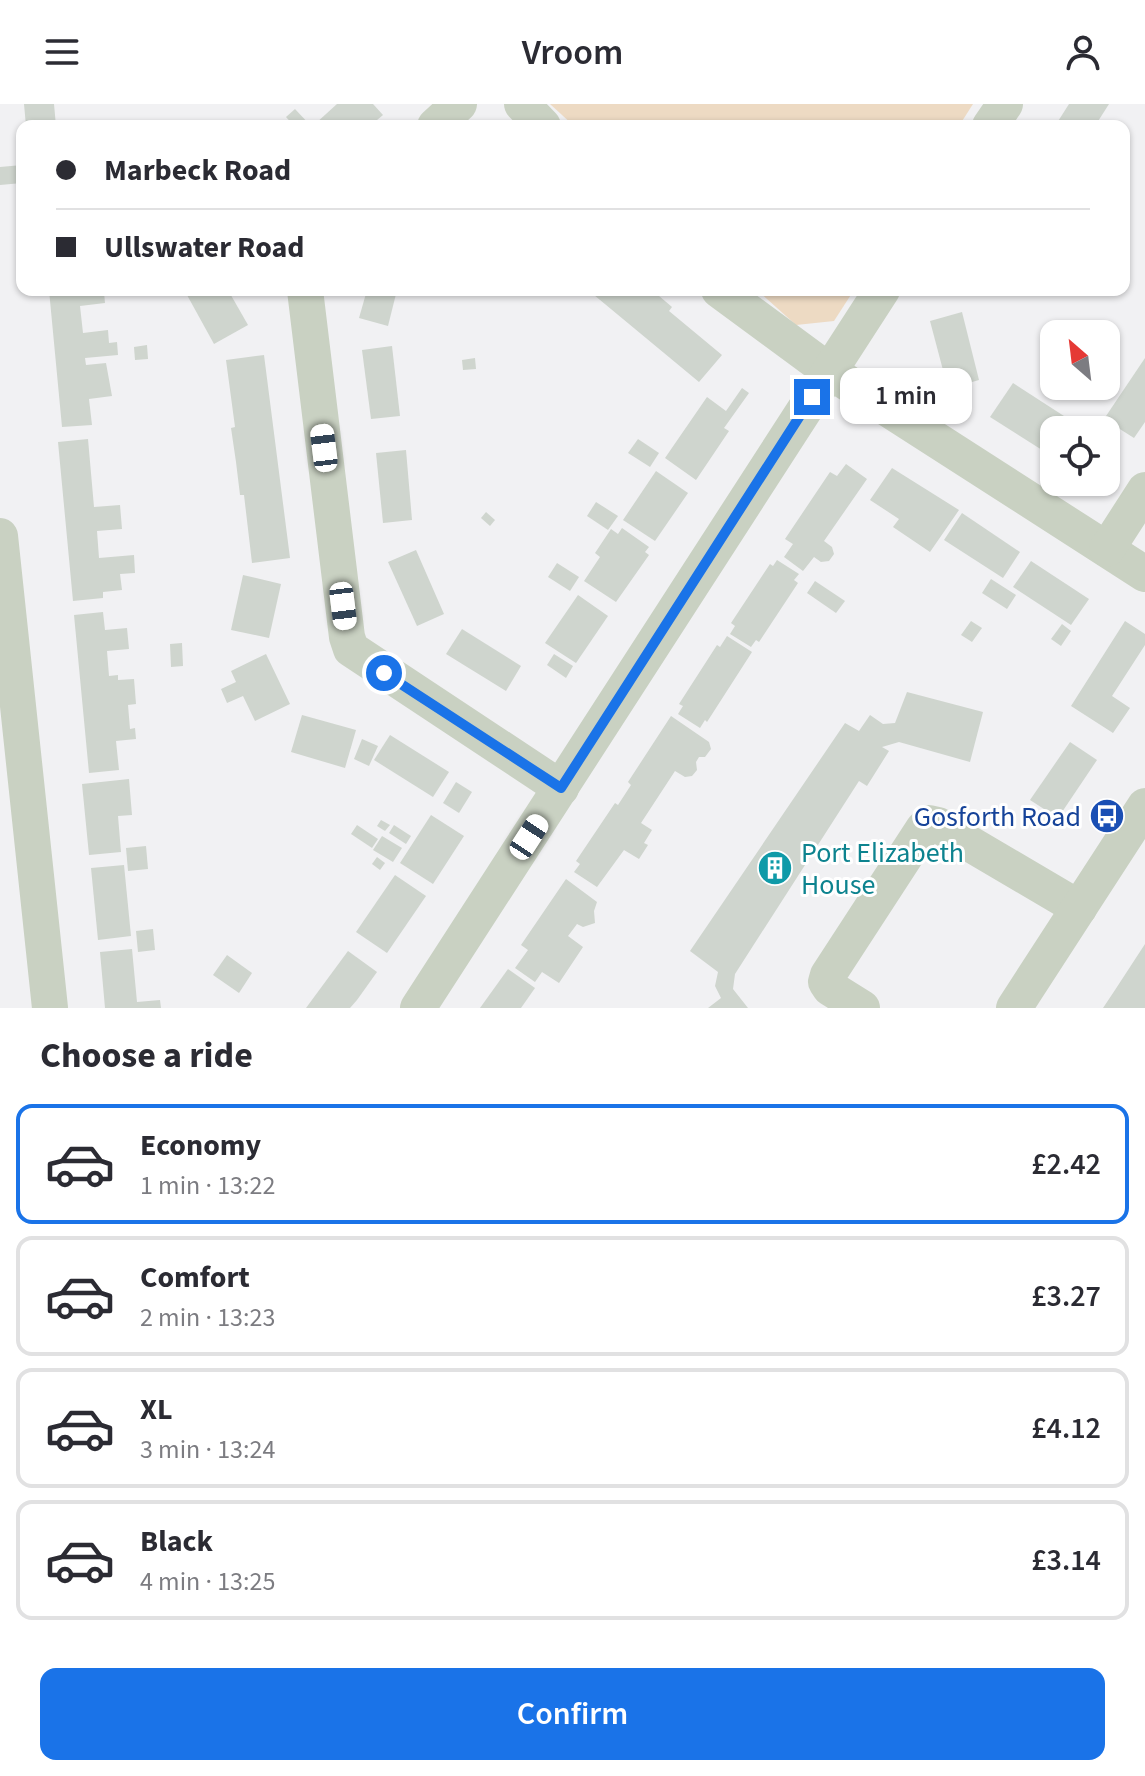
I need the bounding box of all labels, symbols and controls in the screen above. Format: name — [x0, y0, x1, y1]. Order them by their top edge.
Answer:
text: Vroom — [522, 27, 623, 78]
icon: menu — [40, 30, 84, 74]
icon: person — [1061, 30, 1105, 74]
text: Marbeck Road — [104, 149, 291, 192]
text: Ullswater Road — [104, 226, 304, 269]
north arrow — [1040, 320, 1120, 400]
map controls — [1040, 320, 1120, 496]
callout: 1 min — [840, 369, 972, 425]
text: 1 min — [875, 377, 937, 414]
route end — [794, 379, 830, 415]
button: locate — [1040, 416, 1120, 496]
car — [309, 423, 339, 473]
car — [328, 581, 358, 631]
route start — [366, 655, 402, 691]
place label: Gosforth Road — [914, 797, 1081, 837]
bus stop icon: Gosforth Road — [1088, 797, 1126, 835]
car — [506, 810, 552, 864]
place label: Port Elizabeth House — [801, 833, 964, 905]
building icon: Port Elizabeth House — [756, 849, 794, 887]
text: Choose a ride — [40, 1030, 253, 1081]
text: Economy — [140, 1124, 261, 1167]
icon: car — [44, 1128, 116, 1200]
text: £2.42 — [1031, 1143, 1101, 1186]
text: 1 min · 13:22 — [140, 1167, 275, 1204]
text: Comfort — [140, 1256, 250, 1299]
icon: car — [44, 1260, 116, 1332]
text: £3.27 — [1031, 1275, 1101, 1318]
text: 2 min · 13:23 — [140, 1299, 275, 1336]
text: XL — [140, 1388, 173, 1431]
icon: car — [44, 1392, 116, 1464]
text: £4.12 — [1031, 1407, 1101, 1450]
text: 3 min · 13:24 — [140, 1431, 275, 1468]
text: Black — [140, 1520, 213, 1563]
icon: car — [44, 1524, 116, 1596]
text: £3.14 — [1031, 1539, 1101, 1582]
text: 4 min · 13:25 — [140, 1563, 275, 1600]
button: Confirm — [40, 1668, 1105, 1760]

